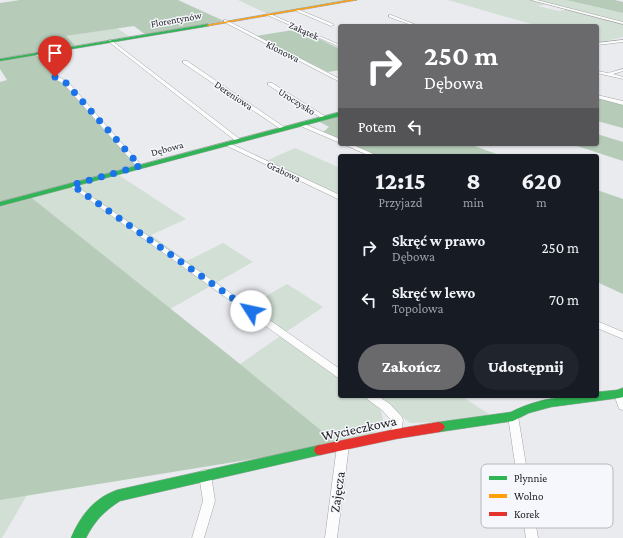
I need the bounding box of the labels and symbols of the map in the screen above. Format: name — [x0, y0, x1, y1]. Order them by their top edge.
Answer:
street label: Florentynów — [150, 10, 203, 29]
street label: Zakątek — [287, 19, 321, 42]
pin — [38, 36, 72, 77]
street label: Klonowa — [264, 38, 301, 65]
street label: Dereniowa — [213, 79, 255, 112]
street label: Uroczysko — [276, 86, 317, 117]
street label: Dębowa — [150, 139, 185, 158]
street label: Grabowa — [265, 159, 303, 185]
position arrow — [230, 290, 272, 332]
street label: Wycieczkowa — [320, 412, 399, 444]
legend — [481, 464, 613, 528]
street label: Zajęcza — [326, 470, 349, 514]
text: Płynnie — [514, 472, 547, 485]
text: Wolno — [514, 490, 544, 502]
text: Korek — [514, 508, 540, 520]

